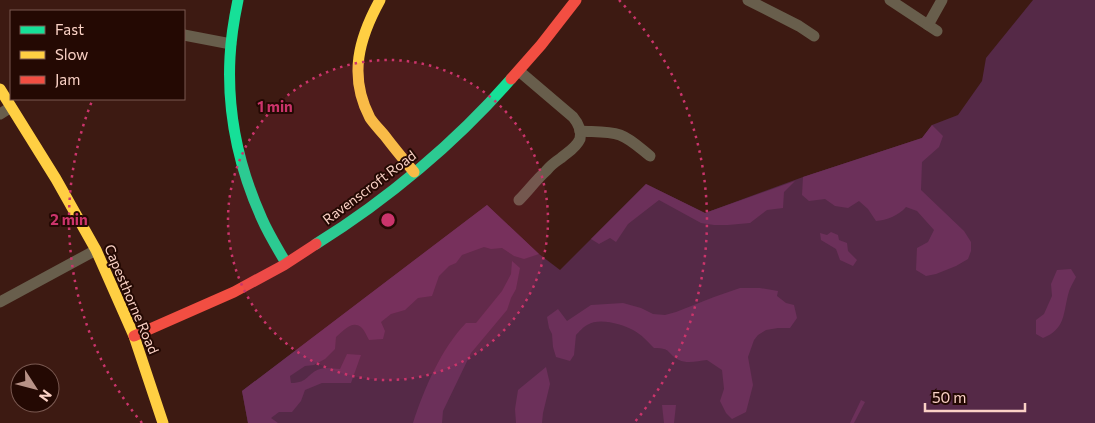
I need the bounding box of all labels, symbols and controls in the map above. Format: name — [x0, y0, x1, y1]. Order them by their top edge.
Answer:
legend — [10, 10, 185, 100]
text: Fast — [55, 20, 84, 38]
text: Slow — [55, 45, 88, 63]
text: Jam — [55, 70, 80, 88]
text: 1 min — [257, 97, 293, 115]
street label: Ravenscroft Road — [319, 146, 419, 228]
text: 2 min — [50, 210, 88, 228]
centre of rings — [379, 211, 397, 229]
street label: Capesthorne Road — [101, 242, 163, 356]
north arrow — [10, 363, 60, 413]
scale bar — [925, 380, 1025, 412]
text: N — [36, 387, 56, 405]
text: 50 m — [932, 388, 966, 406]

